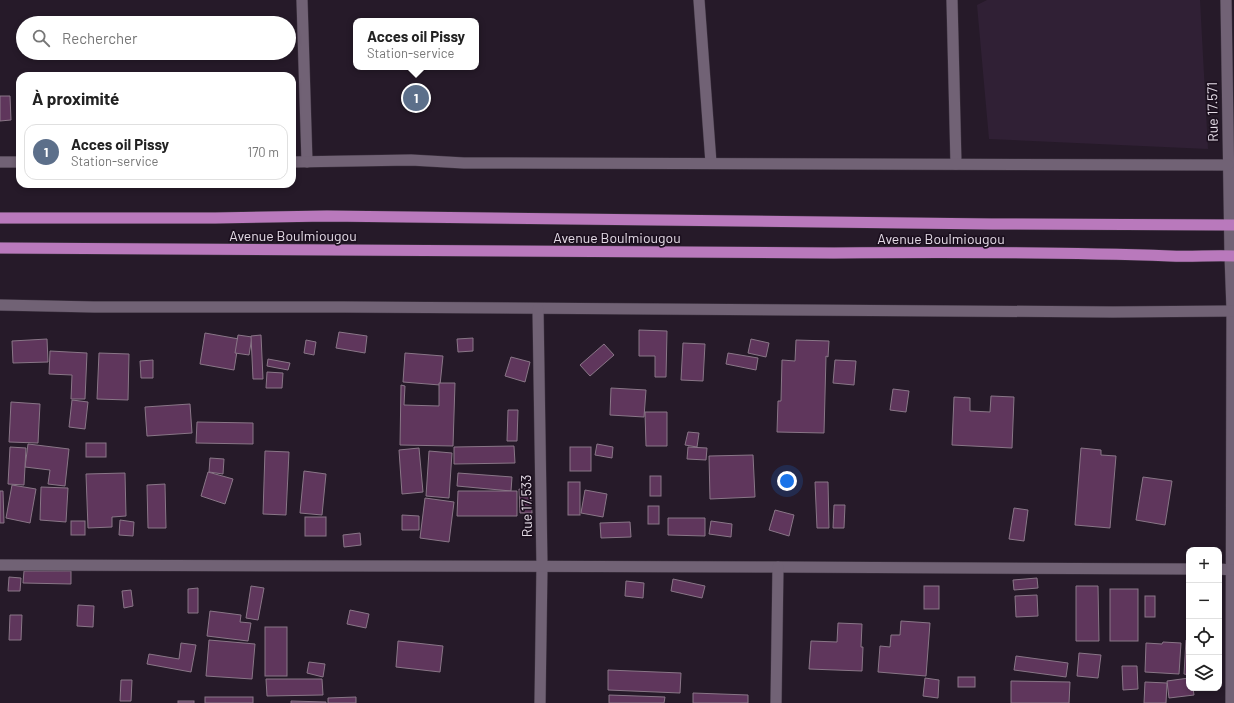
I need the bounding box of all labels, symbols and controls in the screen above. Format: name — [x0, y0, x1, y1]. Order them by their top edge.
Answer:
search box — [16, 16, 296, 60]
popup — [353, 18, 479, 70]
icon: search — [30, 27, 52, 49]
text: Acces oil Pissy — [367, 27, 465, 45]
text: Rechercher — [62, 29, 138, 47]
text: Station-service — [367, 45, 455, 61]
street label: Rue 17.571 — [1203, 82, 1221, 142]
pin: 1 — [403, 83, 429, 113]
text: À proximité — [32, 88, 119, 108]
text: Acces oil Pissy — [71, 135, 169, 153]
text: 1 — [44, 144, 48, 160]
text: 170 m — [248, 144, 279, 160]
text: Station-service — [71, 153, 159, 169]
street label: Avenue Boulmiougou — [229, 227, 357, 244]
street label: Avenue Boulmiougou — [553, 229, 681, 246]
street label: Avenue Boulmiougou — [877, 230, 1005, 247]
your location — [777, 471, 797, 491]
street label: Rue 17.533 — [517, 474, 535, 538]
map controls — [1186, 547, 1222, 691]
button: + — [1186, 547, 1222, 583]
button: − — [1186, 583, 1222, 619]
button: locate — [1186, 619, 1222, 655]
button: layers — [1186, 655, 1222, 691]

